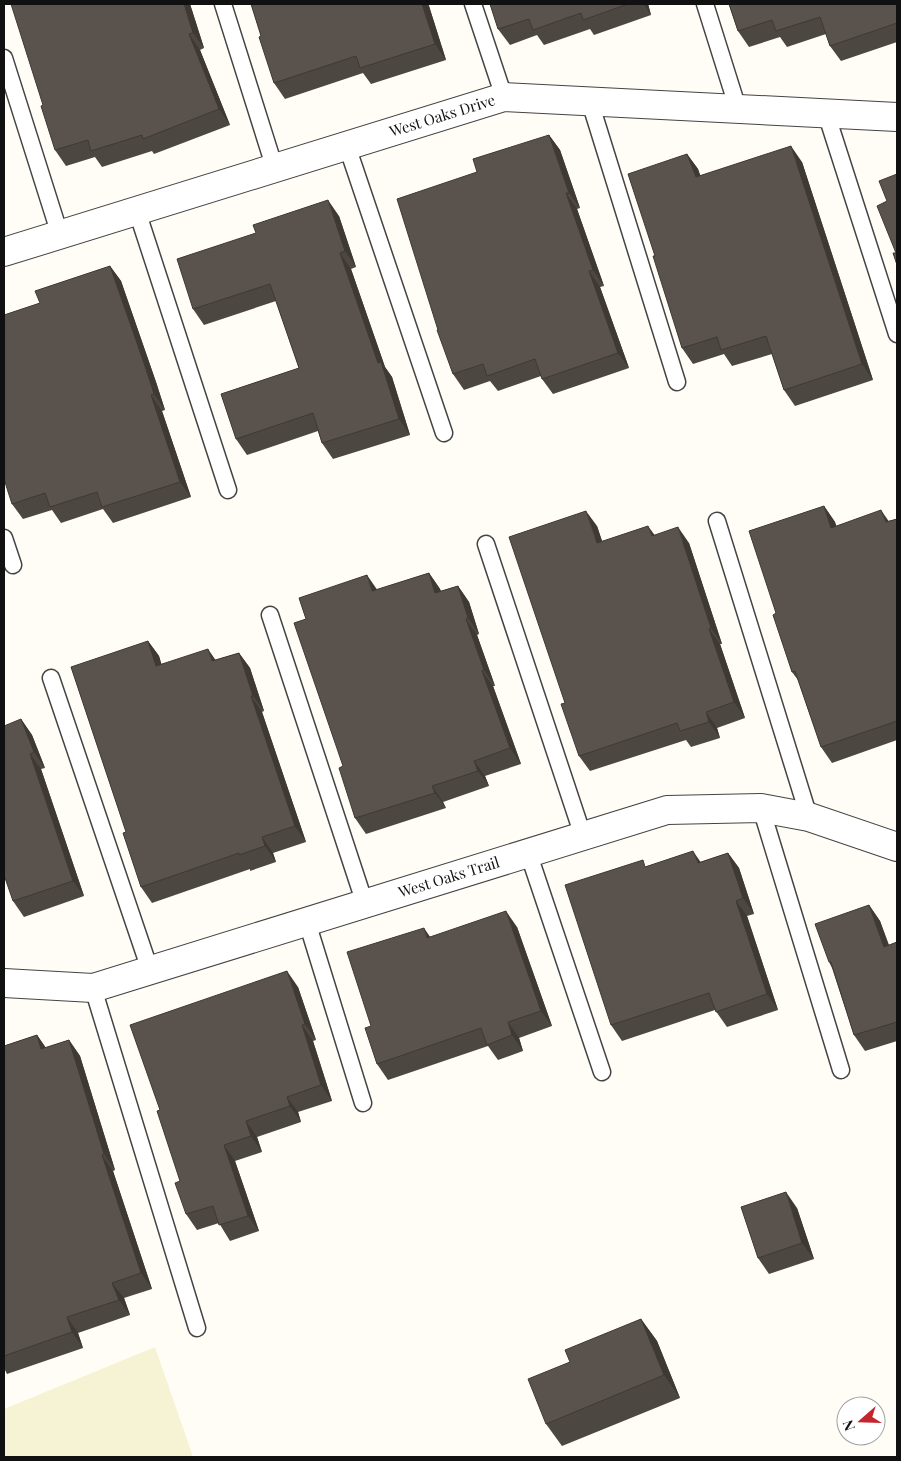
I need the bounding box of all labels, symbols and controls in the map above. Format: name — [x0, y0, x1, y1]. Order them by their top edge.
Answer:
street label: West Oaks Drive — [386, 89, 498, 141]
street label: West Oaks Trail — [395, 852, 502, 902]
north arrow — [836, 1396, 886, 1446]
text: N — [838, 1418, 859, 1434]

